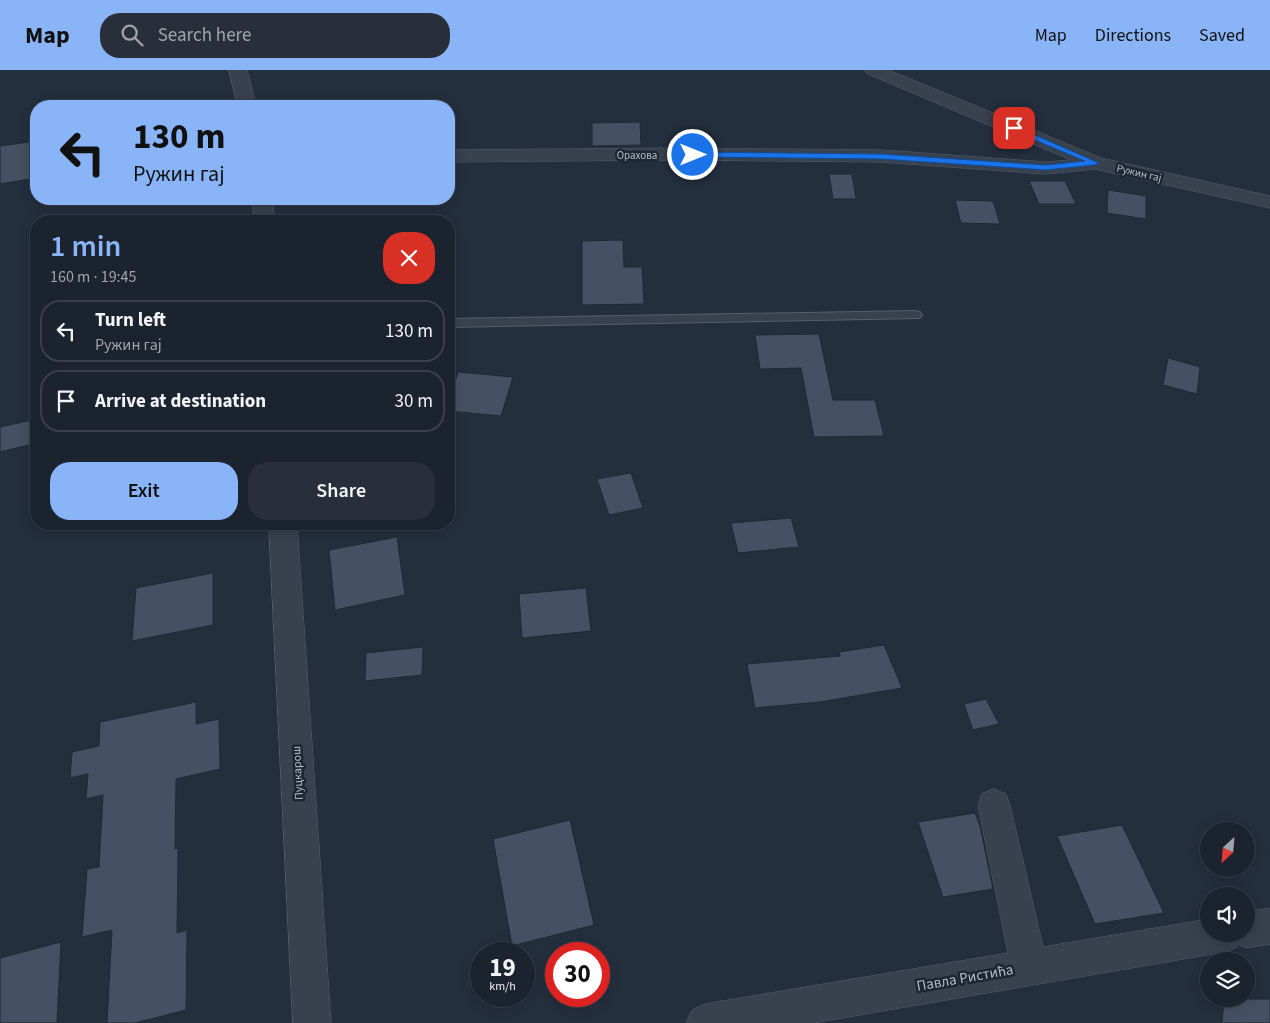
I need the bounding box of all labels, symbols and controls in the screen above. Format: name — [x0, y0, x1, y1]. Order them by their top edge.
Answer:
search box — [100, 13, 450, 58]
text: Map — [25, 18, 70, 53]
icon: search — [118, 21, 146, 49]
text: Search here — [158, 22, 251, 49]
text: Map — [1035, 23, 1067, 48]
text: Directions — [1095, 23, 1171, 48]
text: Saved — [1199, 23, 1245, 48]
pin — [993, 107, 1035, 149]
text: 130 m — [133, 112, 225, 162]
icon: arrive — [1000, 114, 1028, 142]
icon: left — [50, 120, 115, 185]
position arrow — [666, 128, 718, 180]
street label: Орахова — [617, 148, 657, 163]
text: Ружин гај — [133, 158, 225, 190]
street label: Ружин гај — [1115, 161, 1163, 185]
text: 1 min — [50, 225, 121, 268]
button: close — [383, 232, 435, 284]
text: 160 m · 19:45 — [50, 266, 137, 288]
text: Turn left — [95, 307, 166, 334]
icon: left — [52, 317, 80, 345]
text: 130 m — [385, 318, 433, 345]
text: Ружин гај — [95, 334, 162, 356]
icon: arrive — [52, 387, 80, 415]
text: Arrive at destination — [95, 388, 266, 415]
text: 30 m — [395, 388, 433, 415]
button: Exit — [50, 462, 238, 520]
button: Share — [248, 462, 435, 520]
street label: Пуцкарош — [288, 746, 308, 800]
north arrow — [1200, 822, 1255, 878]
map controls — [1200, 822, 1255, 1007]
button: sound — [1200, 887, 1255, 942]
speed limit sign: 30 — [545, 942, 610, 1007]
text: 19 — [489, 950, 516, 986]
button: layers — [1200, 952, 1255, 1007]
street label: Павла Ристића — [915, 959, 1015, 997]
text: km/h — [489, 978, 516, 995]

